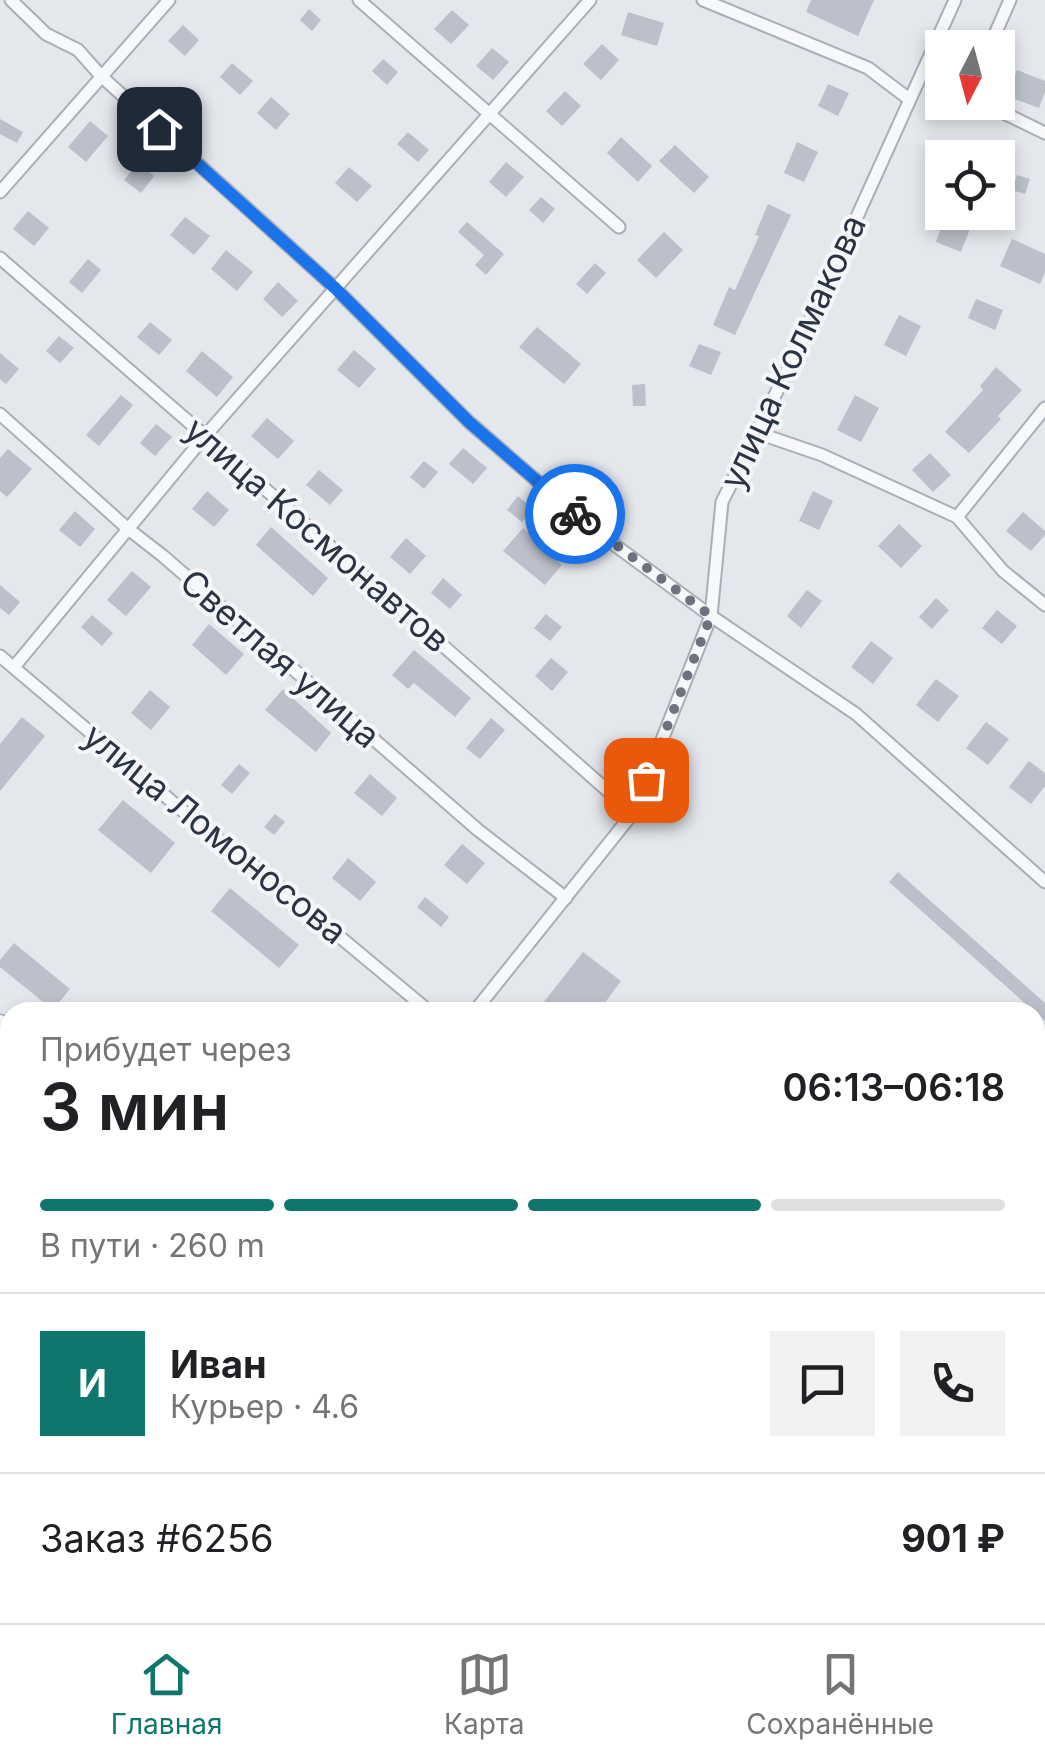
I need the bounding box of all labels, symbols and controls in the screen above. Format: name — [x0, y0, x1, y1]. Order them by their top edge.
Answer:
north arrow — [925, 30, 1015, 120]
map controls — [925, 30, 1015, 230]
pin — [117, 87, 202, 172]
icon: home — [132, 102, 187, 157]
button: locate — [925, 140, 1015, 230]
street label: улица Колмакова — [710, 208, 874, 495]
street label: улица Космонавтов — [177, 408, 459, 661]
courier — [525, 464, 625, 564]
icon: bike — [548, 487, 603, 542]
street label: Светлая улица — [172, 560, 389, 756]
street label: улица Ломоносова — [76, 714, 356, 952]
pin — [604, 738, 689, 823]
icon: bag — [619, 753, 674, 808]
text: Прибудет через — [40, 1030, 292, 1069]
text: 06:13–06:18 — [782, 1064, 1005, 1110]
text: 3 мин — [40, 1067, 229, 1146]
text: В пути · 260 m — [40, 1226, 265, 1265]
button: chat — [770, 1331, 875, 1436]
button: phone — [900, 1331, 1005, 1436]
text: Иван — [170, 1341, 267, 1387]
text: И — [78, 1360, 107, 1406]
text: Курьер · 4.6 — [170, 1387, 359, 1426]
text: Заказ #6256 — [40, 1515, 274, 1561]
text: 901 ₽ — [901, 1515, 1005, 1561]
tab: Главная — [111, 1647, 222, 1741]
tab: Карта — [444, 1647, 525, 1741]
tab: Сохранённые — [746, 1647, 934, 1741]

